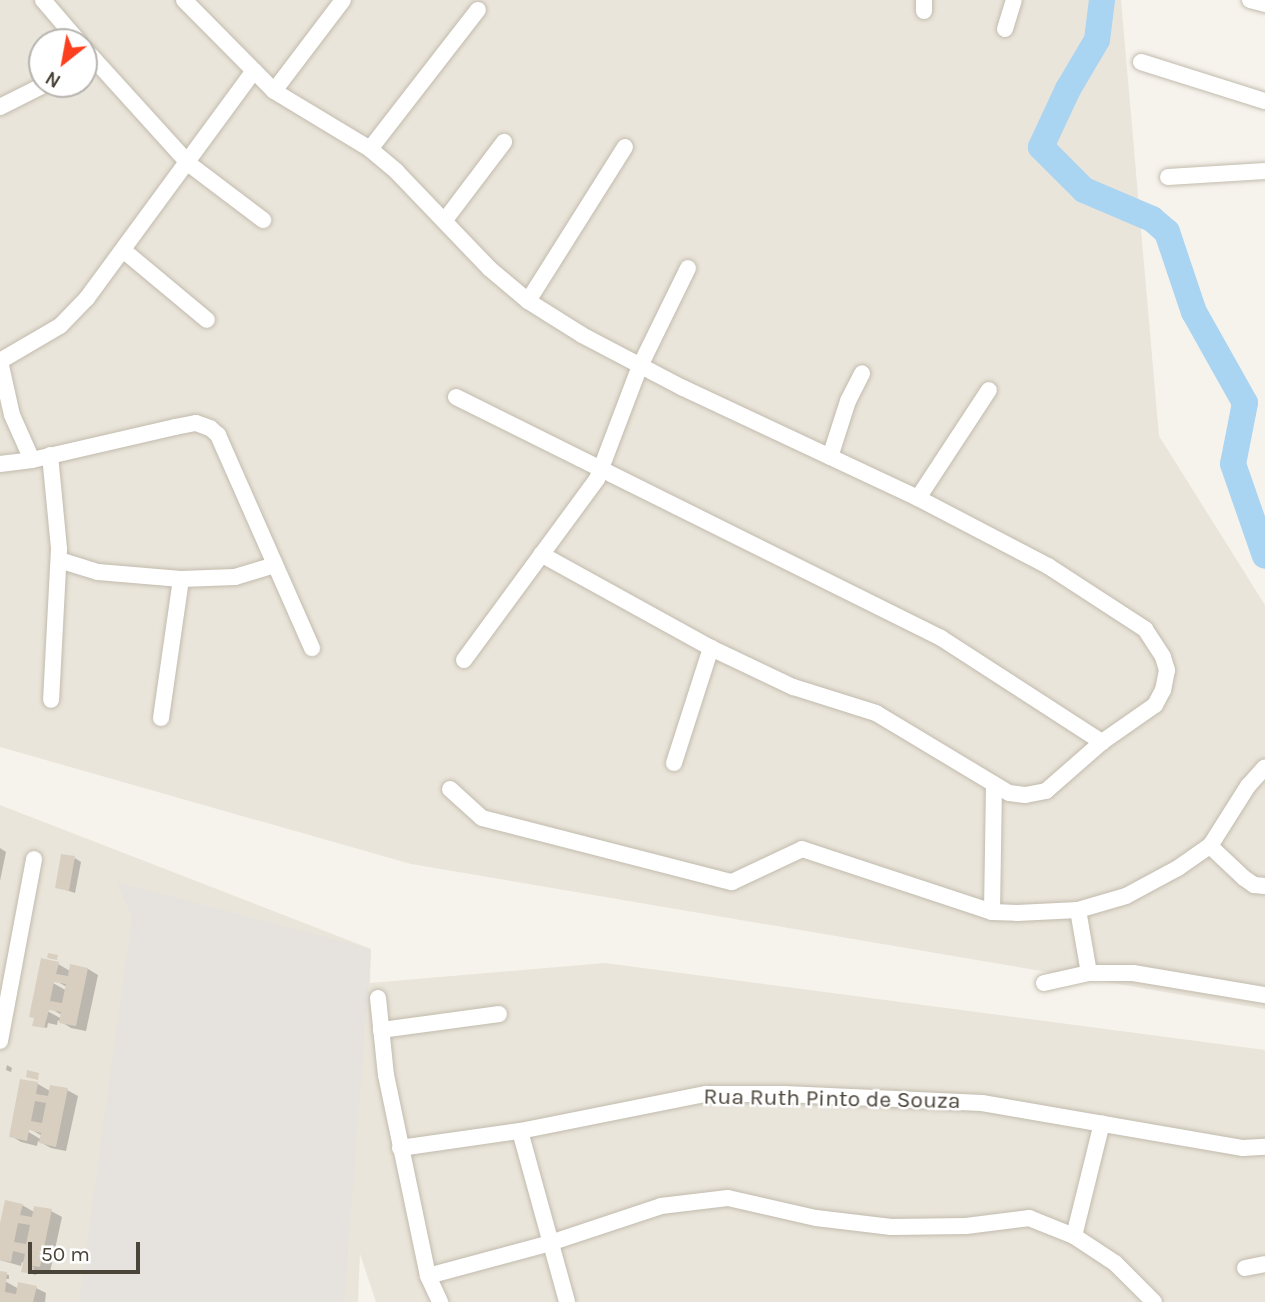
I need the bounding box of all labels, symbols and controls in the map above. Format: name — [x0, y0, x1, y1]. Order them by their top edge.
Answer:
north arrow — [28, 28, 98, 98]
text: N — [42, 66, 65, 92]
street label: Rua Ruth Pinto de Souza — [703, 1083, 961, 1115]
scale bar — [32, 1228, 144, 1272]
text: 50 m — [41, 1242, 90, 1266]

